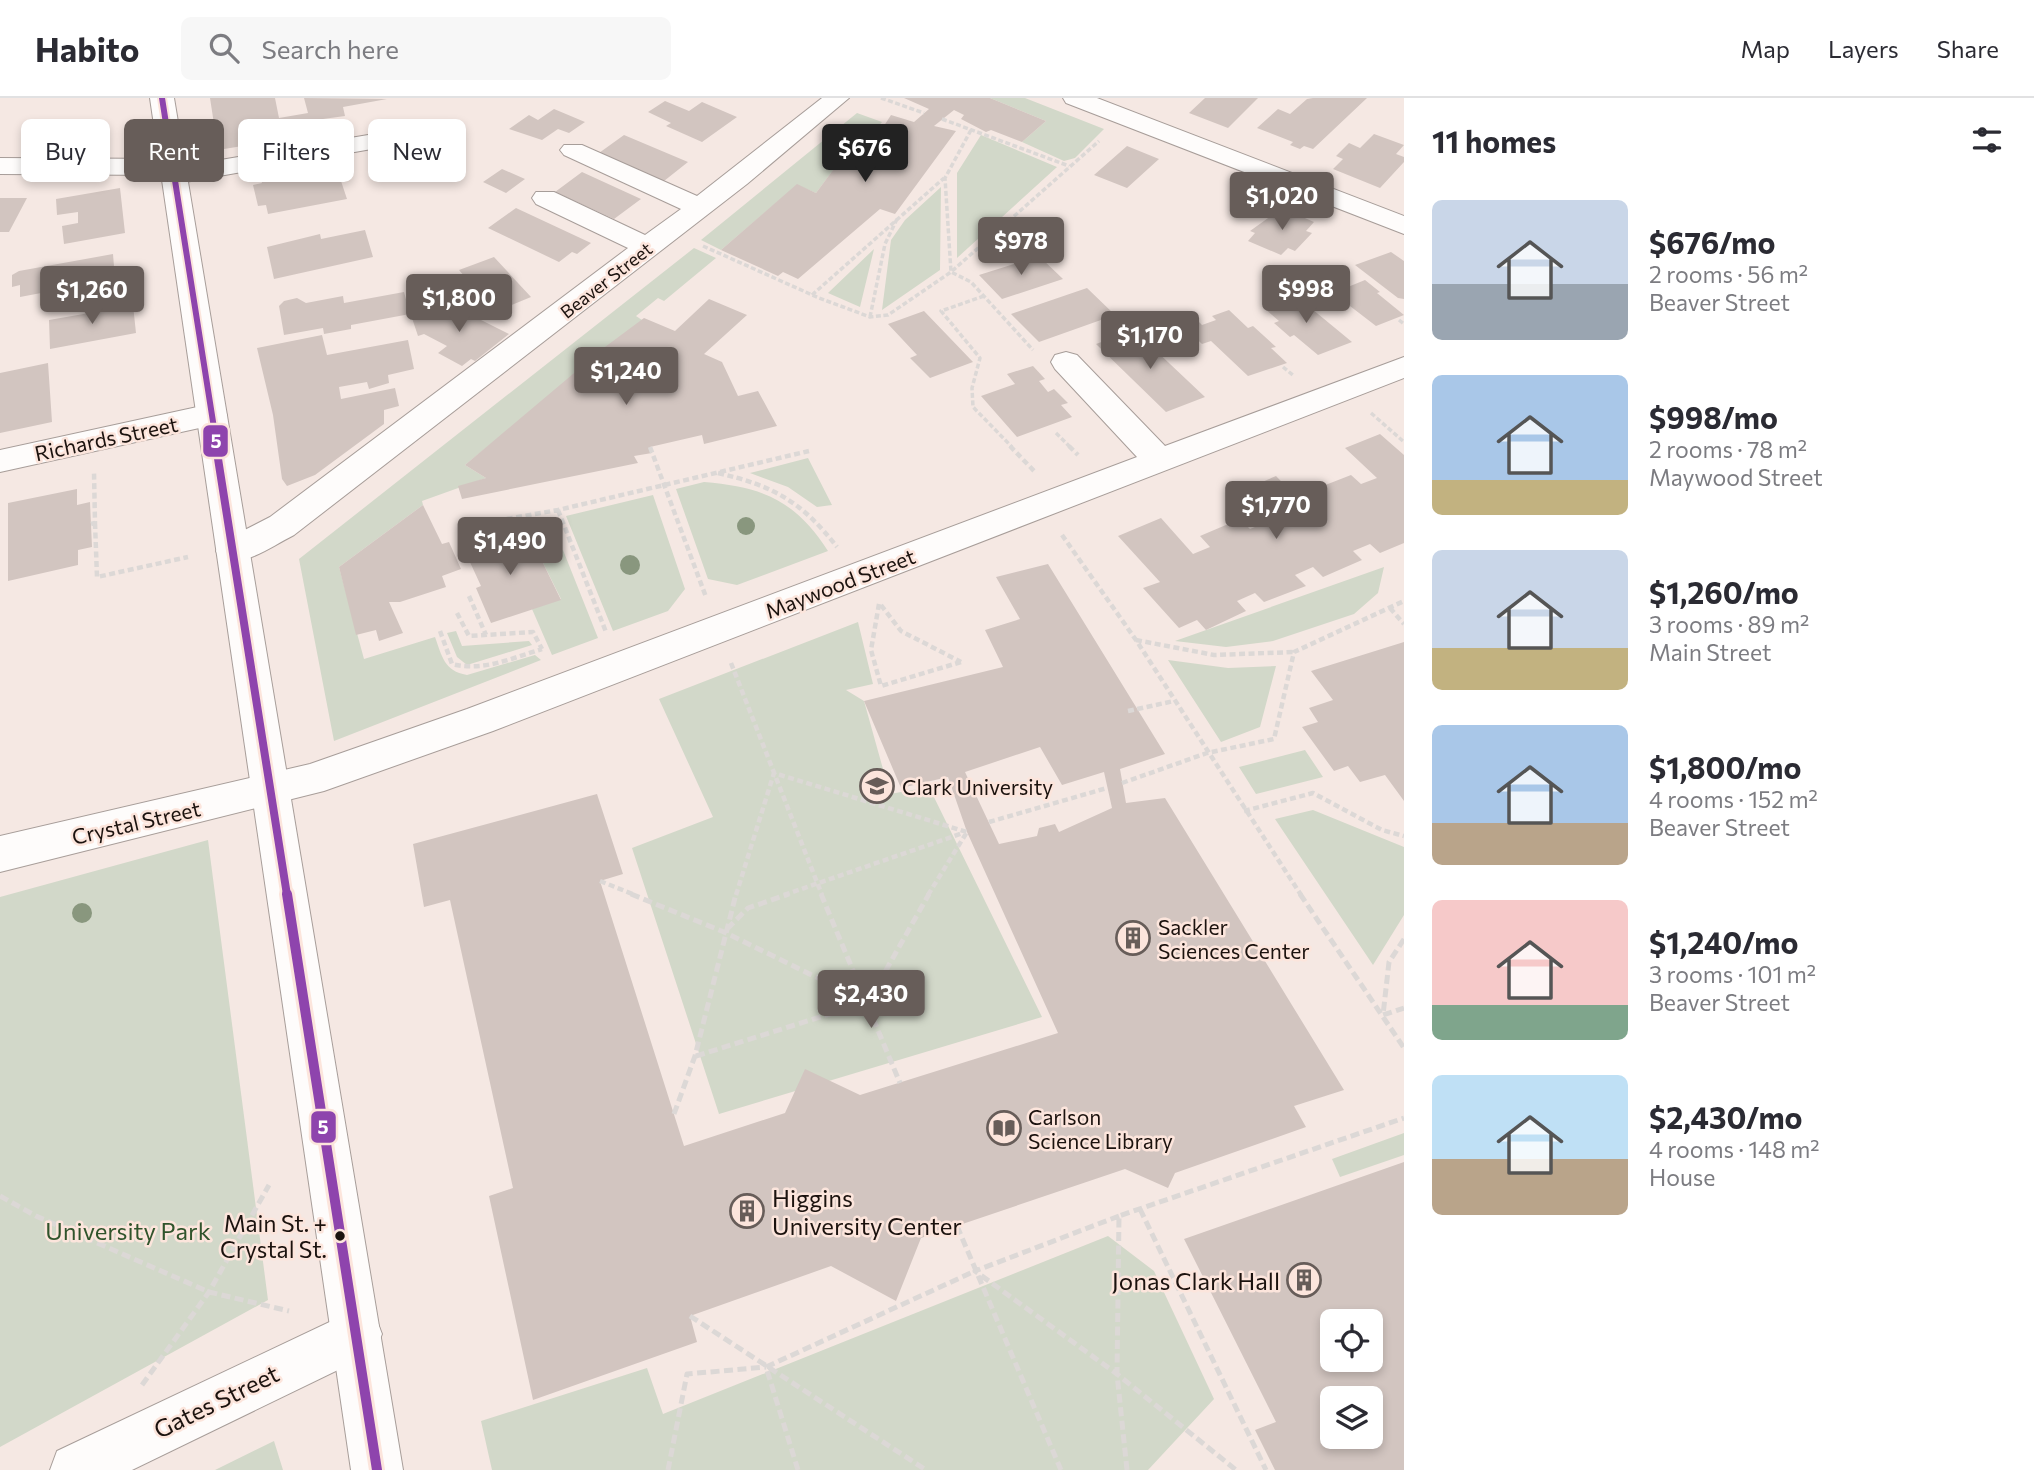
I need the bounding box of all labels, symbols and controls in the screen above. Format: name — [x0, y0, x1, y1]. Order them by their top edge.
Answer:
search box — [181, 17, 671, 80]
text: Habito — [35, 28, 139, 69]
icon: search — [205, 29, 243, 67]
text: Search here — [261, 33, 399, 64]
text: Map — [1741, 34, 1790, 63]
text: Layers — [1828, 34, 1899, 63]
text: Share — [1937, 34, 1999, 63]
chip: Buy — [21, 119, 110, 182]
chip: Rent — [124, 119, 224, 182]
chip: Filters — [238, 119, 354, 182]
chip: New — [368, 119, 466, 182]
icon: filters — [1968, 121, 2006, 159]
text: 11 homes — [1432, 122, 1556, 159]
pin: $676 — [824, 125, 906, 184]
text: $676 — [838, 133, 892, 161]
pin: $1,020 — [1225, 172, 1339, 232]
text: $1,020 — [1246, 181, 1318, 209]
pin: $978 — [980, 218, 1062, 277]
text: $676/mo — [1649, 223, 1775, 260]
text: $978 — [994, 226, 1048, 254]
icon: home — [1488, 228, 1572, 312]
street label: Beaver Street — [556, 237, 656, 323]
text: 2 rooms · 56 m² — [1649, 260, 1808, 288]
pin: $1,260 — [35, 266, 149, 326]
pin: $998 — [1265, 266, 1347, 325]
pin: $1,800 — [402, 274, 516, 334]
text: $998 — [1278, 274, 1334, 302]
text: $1,260 — [56, 275, 128, 303]
text: $1,800 — [422, 283, 496, 311]
text: Beaver Street — [1649, 288, 1790, 316]
pin: $1,170 — [1093, 312, 1207, 371]
text: $1,170 — [1117, 320, 1183, 348]
pin: $1,240 — [569, 348, 683, 407]
text: $1,240 — [590, 356, 662, 384]
text: $998/mo — [1649, 398, 1778, 435]
icon: home — [1488, 403, 1572, 487]
street label: Richards Street — [32, 411, 180, 465]
line badge: 5 — [202, 424, 229, 458]
text: 5 — [210, 429, 222, 452]
text: 2 rooms · 78 m² — [1649, 435, 1807, 463]
text: Maywood Street — [1649, 463, 1823, 491]
pin: $1,770 — [1219, 482, 1333, 541]
text: $1,770 — [1241, 490, 1311, 518]
pin: $1,490 — [453, 518, 567, 577]
text: $1,490 — [474, 526, 546, 554]
street label: Maywood Street — [762, 543, 918, 623]
text: $1,260/mo — [1649, 573, 1799, 610]
icon: home — [1488, 578, 1572, 662]
text: 3 rooms · 89 m² — [1649, 610, 1809, 638]
text: Main Street — [1649, 638, 1771, 666]
text: $1,800/mo — [1649, 748, 1801, 785]
icon: home — [1488, 753, 1572, 837]
school or university icon: Clark University — [858, 767, 896, 805]
place label: Clark University — [902, 774, 1053, 799]
text: 4 rooms · 152 m² — [1649, 785, 1818, 813]
street label: Crystal Street — [69, 795, 203, 849]
text: Beaver Street — [1649, 813, 1790, 841]
place label: Sackler Sciences Center — [1158, 914, 1310, 963]
building icon: Sackler Sciences Center — [1114, 919, 1152, 957]
text: $1,240/mo — [1649, 923, 1798, 960]
icon: home — [1488, 928, 1572, 1012]
text: 3 rooms · 101 m² — [1649, 960, 1816, 988]
pin: $2,430 — [814, 970, 928, 1030]
text: $2,430 — [834, 979, 908, 1007]
text: Beaver Street — [1649, 988, 1790, 1016]
text: $2,430/mo — [1649, 1098, 1803, 1135]
icon: home — [1488, 1103, 1572, 1187]
place label: Carlson Science Library — [1028, 1104, 1173, 1153]
library icon: Carlson Science Library — [985, 1109, 1023, 1147]
line badge: 5 — [310, 1110, 337, 1144]
text: 5 — [317, 1115, 329, 1138]
text: 4 rooms · 148 m² — [1649, 1135, 1820, 1163]
text: House — [1649, 1163, 1715, 1191]
place label: Higgins University Center — [772, 1183, 962, 1240]
building icon: Higgins University Center — [728, 1192, 766, 1230]
place label: Main St. + Crystal St. — [220, 1209, 327, 1263]
park label: University Park — [45, 1216, 211, 1245]
marker: Main St. + Crystal St. — [333, 1229, 347, 1243]
building icon: Jonas Clark Hall — [1285, 1261, 1323, 1299]
place label: Jonas Clark Hall — [1112, 1266, 1280, 1295]
map controls — [1320, 1309, 1383, 1449]
button: locate — [1320, 1309, 1383, 1372]
street label: Gates Street — [149, 1358, 284, 1444]
button: layers — [1320, 1386, 1383, 1449]

